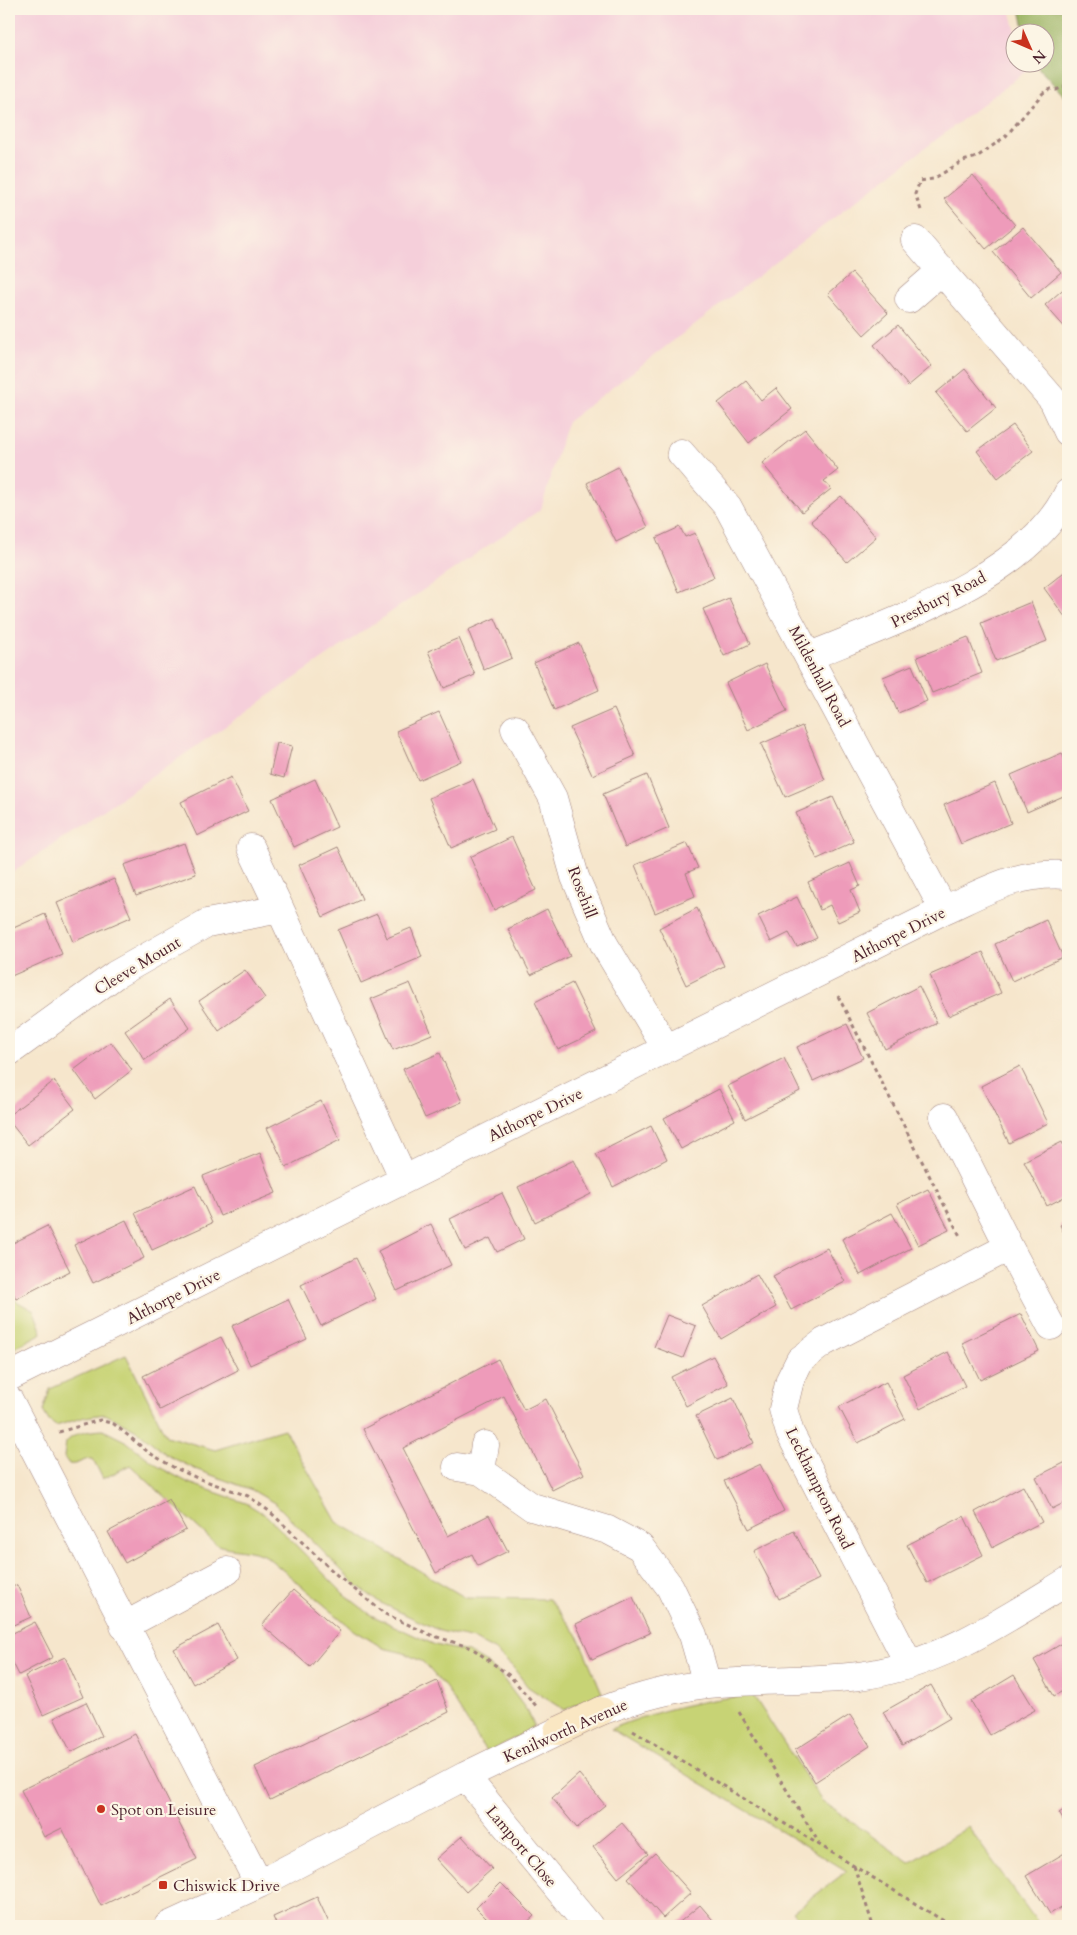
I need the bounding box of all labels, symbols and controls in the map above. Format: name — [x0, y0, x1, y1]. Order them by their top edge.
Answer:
north arrow — [1004, 22, 1054, 72]
text: N — [1028, 46, 1050, 68]
street label: Prestbury Road — [887, 566, 990, 633]
street label: Mildenhall Road — [783, 622, 855, 731]
street label: Rosehill — [562, 863, 602, 921]
street label: Althorpe Drive — [848, 902, 949, 968]
street label: Cleeve Mount — [90, 931, 185, 1000]
street label: Althorpe Drive — [485, 1083, 586, 1147]
street label: Althorpe Drive — [123, 1264, 224, 1330]
street label: Leckhampton Road — [780, 1424, 858, 1553]
street label: Kenilworth Avenue — [500, 1694, 631, 1768]
place label: Spot on Leisure — [111, 1799, 216, 1821]
street label: Lamport Close — [481, 1801, 562, 1892]
marker: Spot on Leisure — [95, 1803, 107, 1815]
place label: Chiswick Drive — [173, 1875, 280, 1897]
marker: Chiswick Drive — [157, 1879, 169, 1891]

